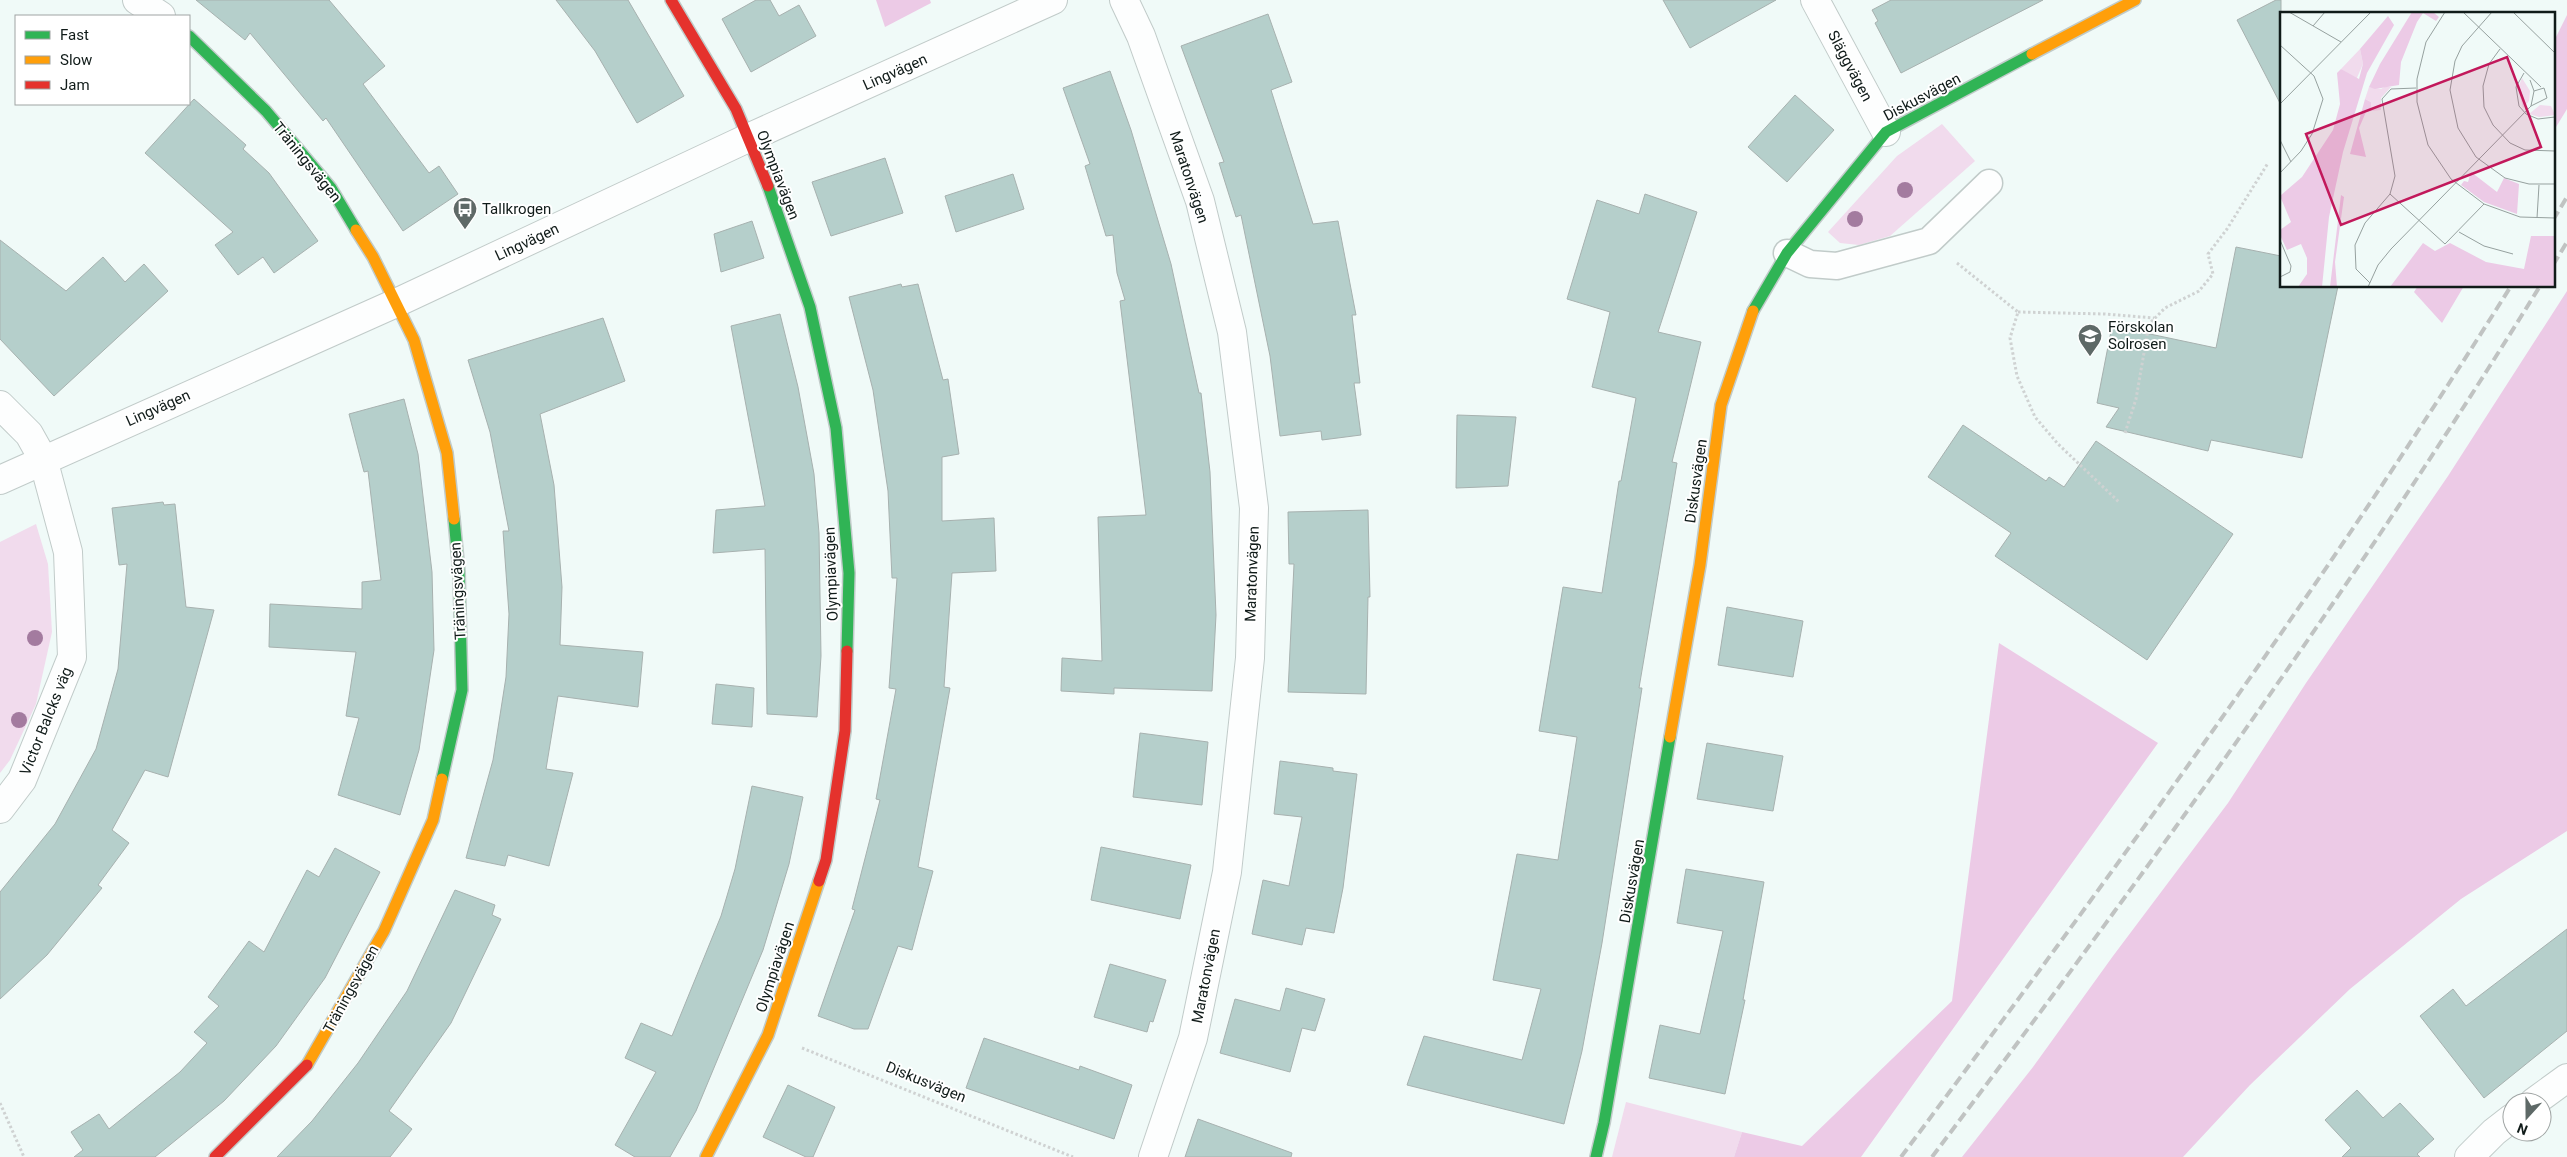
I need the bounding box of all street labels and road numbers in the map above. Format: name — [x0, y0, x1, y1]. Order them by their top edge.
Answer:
street label: Släggvägen — [1824, 28, 1876, 104]
street label: Lingvägen — [860, 50, 930, 94]
street label: Diskusvägen — [1880, 69, 1964, 125]
street label: Träningsvägen — [269, 118, 345, 206]
street label: Olympiavägen — [753, 128, 803, 222]
street label: Maratonvägen — [1166, 129, 1212, 225]
street label: Lingvägen — [492, 219, 562, 265]
street label: Lingvägen — [123, 386, 193, 430]
street label: Diskusvägen — [1681, 438, 1711, 524]
street label: Maratonvägen — [1241, 526, 1263, 622]
street label: Olympiavägen — [820, 527, 842, 621]
street label: Träningsvägen — [446, 542, 470, 640]
street label: Victor Balcks väg — [16, 664, 76, 778]
street label: Diskusvägen — [1616, 838, 1648, 924]
street label: Olympiavägen — [752, 919, 798, 1015]
street label: Maratonvägen — [1188, 927, 1224, 1025]
street label: Träningsvägen — [319, 942, 383, 1036]
street label: Diskusvägen — [883, 1058, 969, 1106]

